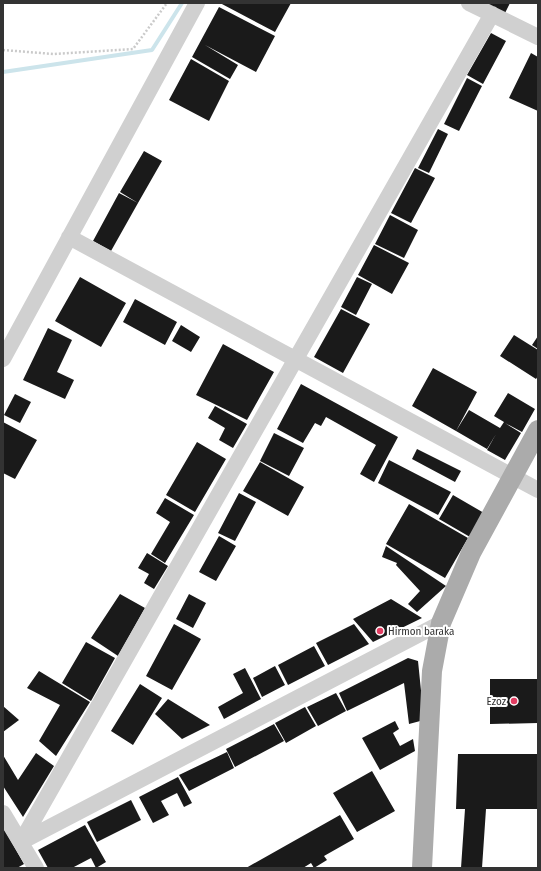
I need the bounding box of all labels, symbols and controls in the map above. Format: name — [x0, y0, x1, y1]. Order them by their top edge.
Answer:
place label: Hirmon baraka — [388, 625, 454, 638]
marker: Hirmon baraka — [375, 626, 385, 636]
place label: Ezoz — [487, 695, 507, 708]
marker: Ezoz — [509, 696, 519, 706]

